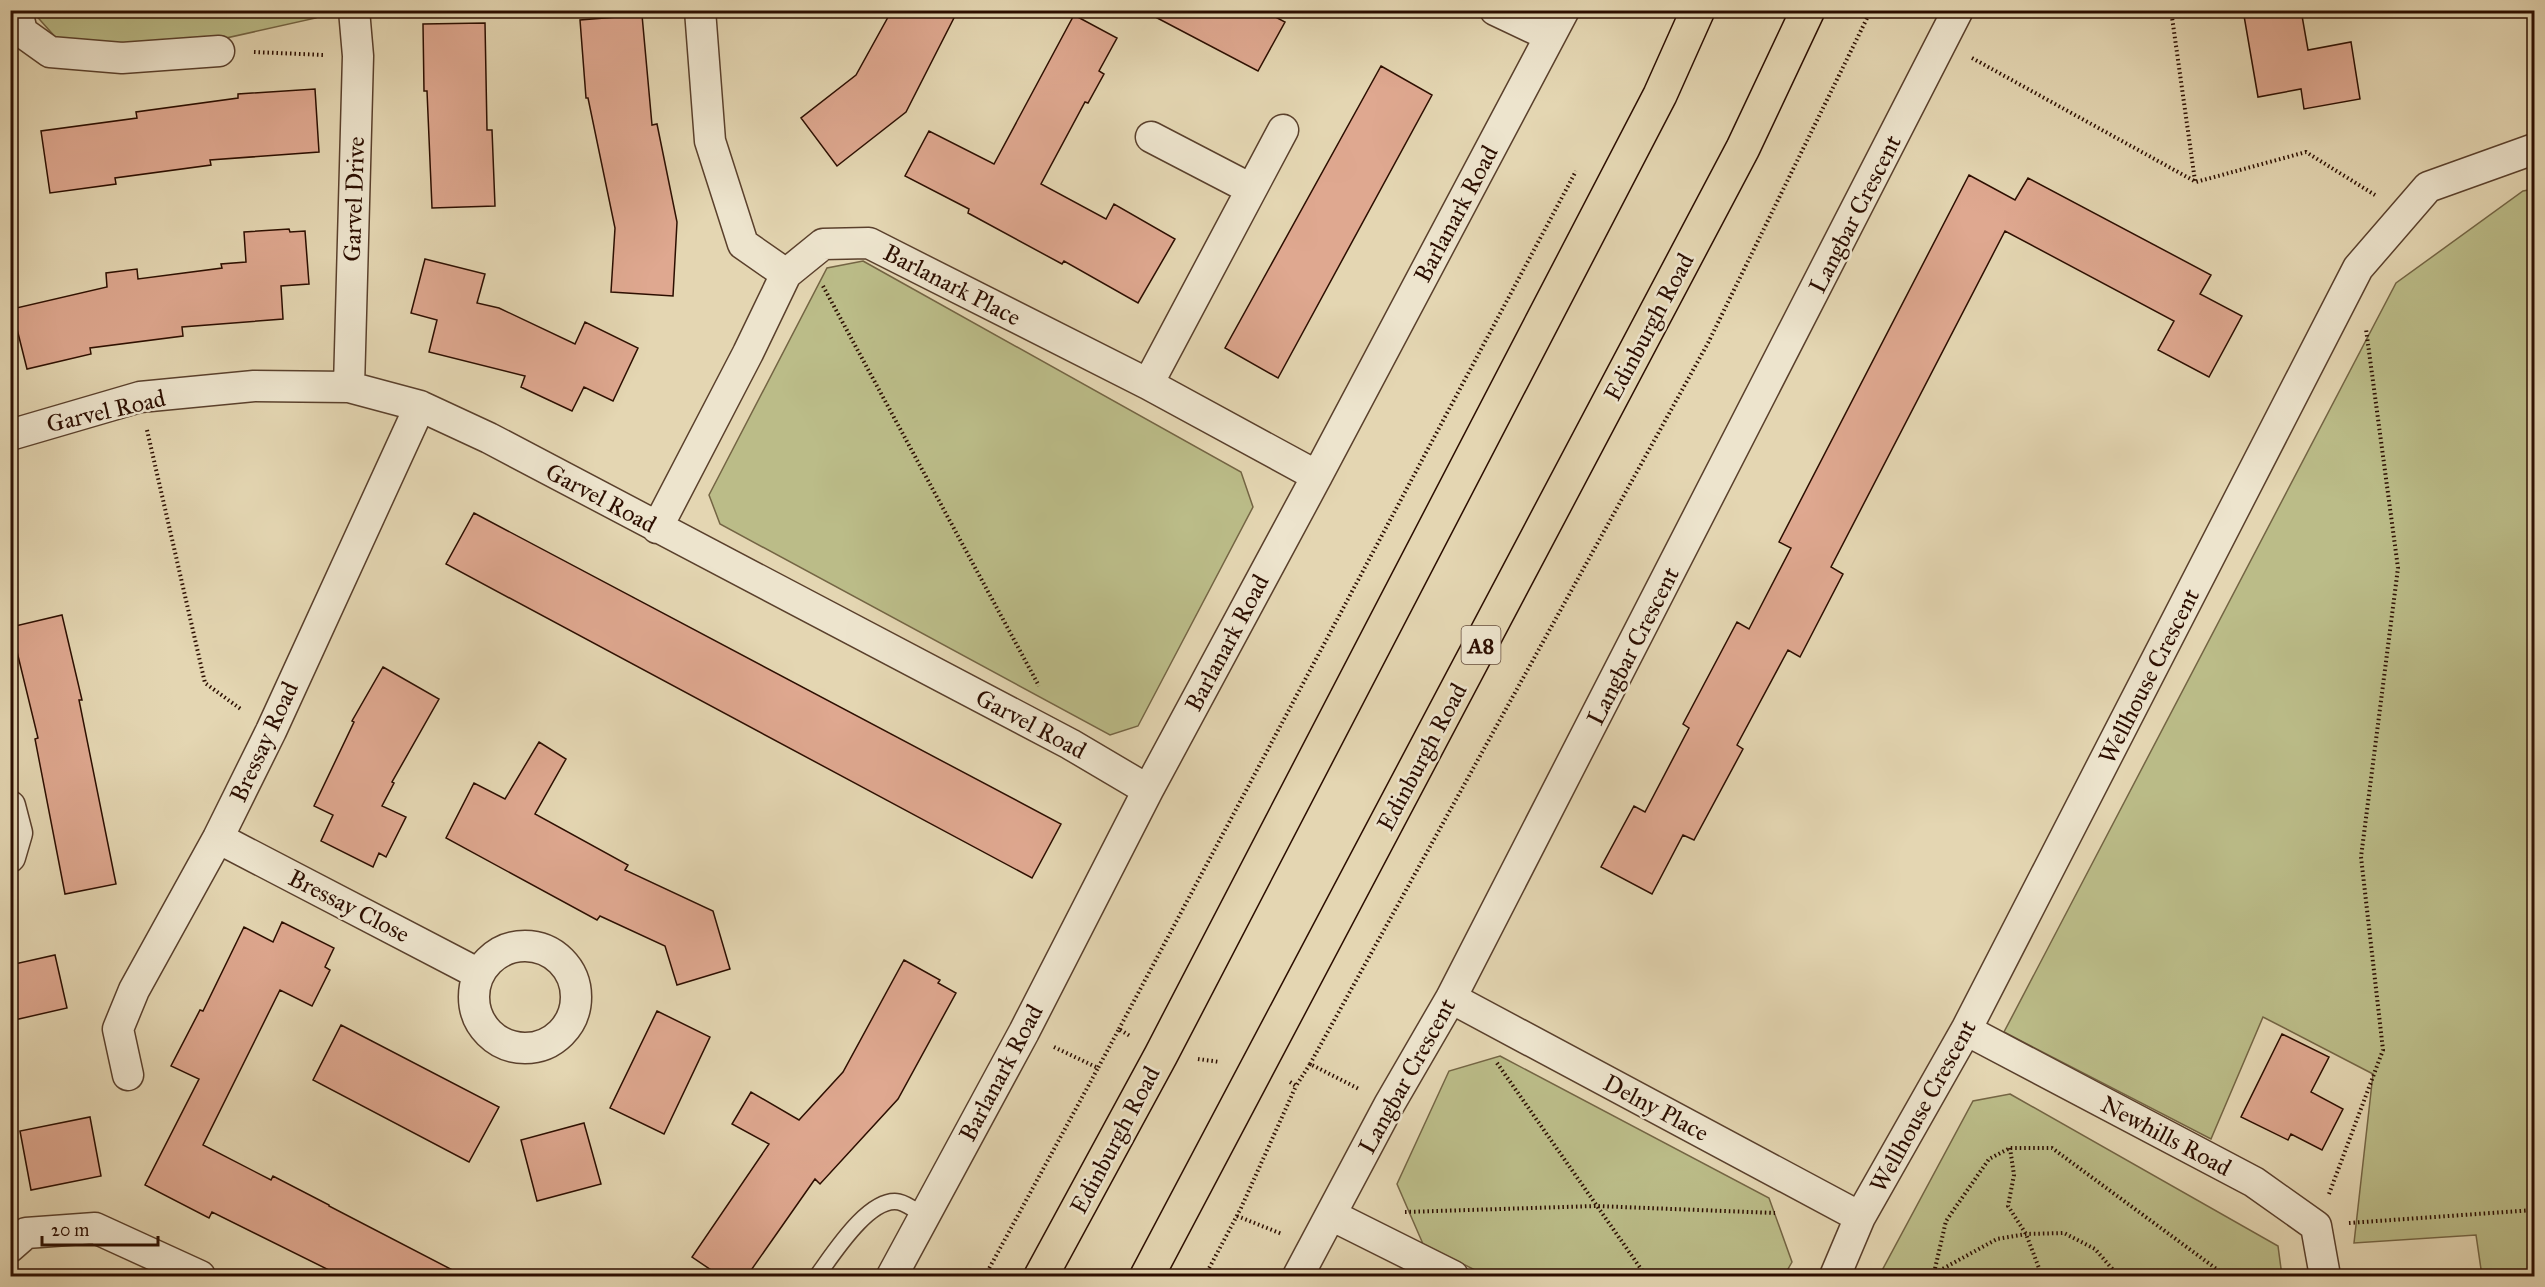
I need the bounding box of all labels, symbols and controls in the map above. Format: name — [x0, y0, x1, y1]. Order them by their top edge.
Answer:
street label: Langbar Crescent — [1802, 129, 1908, 298]
street label: Garvel Drive — [337, 136, 371, 262]
street label: Barlanark Road — [1407, 140, 1505, 288]
street label: Barlanark Place — [878, 238, 1026, 332]
street label: Edinburgh Road — [1598, 248, 1700, 406]
street label: Garvel Road — [44, 383, 168, 439]
street label: Garvel Road — [541, 456, 661, 540]
street label: Langbar Crescent — [1580, 561, 1686, 730]
street label: Barlanark Road — [1178, 569, 1276, 717]
street label: Wellhouse Crescent — [2092, 583, 2206, 769]
road number: A8 — [1462, 626, 1500, 664]
street label: Bressay Road — [223, 677, 305, 807]
street label: Edinburgh Road — [1371, 678, 1473, 836]
street label: Garvel Road — [971, 682, 1091, 766]
street label: Bressay Close — [283, 863, 415, 949]
street label: Langbar Crescent — [1352, 992, 1462, 1159]
street label: Barlanark Road — [952, 999, 1050, 1147]
street label: Wellhouse Crescent — [1863, 1014, 1983, 1197]
street label: Edinburgh Road — [1064, 1061, 1166, 1219]
street label: Delny Place — [1598, 1068, 1714, 1148]
street label: Newhills Road — [2096, 1089, 2236, 1183]
scale bar — [42, 1209, 158, 1247]
text: 20 m — [51, 1219, 89, 1241]

